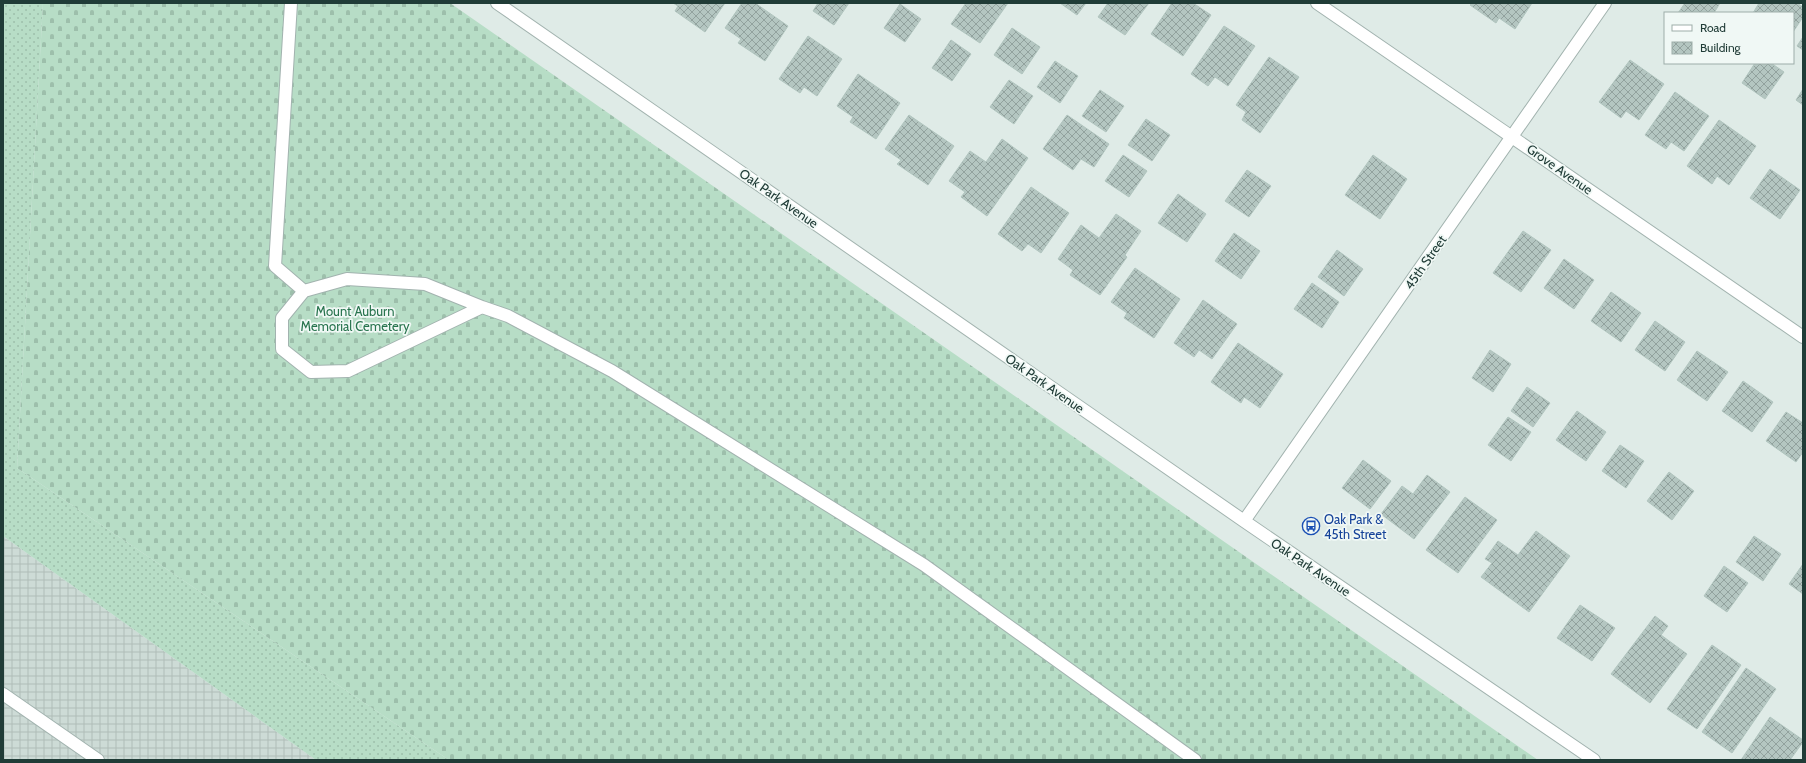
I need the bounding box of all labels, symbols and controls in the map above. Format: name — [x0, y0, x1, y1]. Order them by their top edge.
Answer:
legend — [1664, 12, 1794, 64]
text: Road — [1700, 20, 1726, 35]
text: Building — [1700, 40, 1742, 55]
street label: Grove Avenue — [1524, 140, 1596, 198]
street label: Oak Park Avenue — [737, 165, 822, 231]
street label: 45th Street — [1401, 231, 1450, 292]
park label: Mount Auburn Memorial Cemetery — [301, 303, 410, 334]
street label: Oak Park Avenue — [1003, 350, 1088, 416]
place label: Oak Park & 45th Street — [1324, 511, 1387, 542]
bus stop icon: Oak Park & 45th Street — [1301, 516, 1321, 536]
street label: Oak Park Avenue — [1268, 535, 1354, 600]

